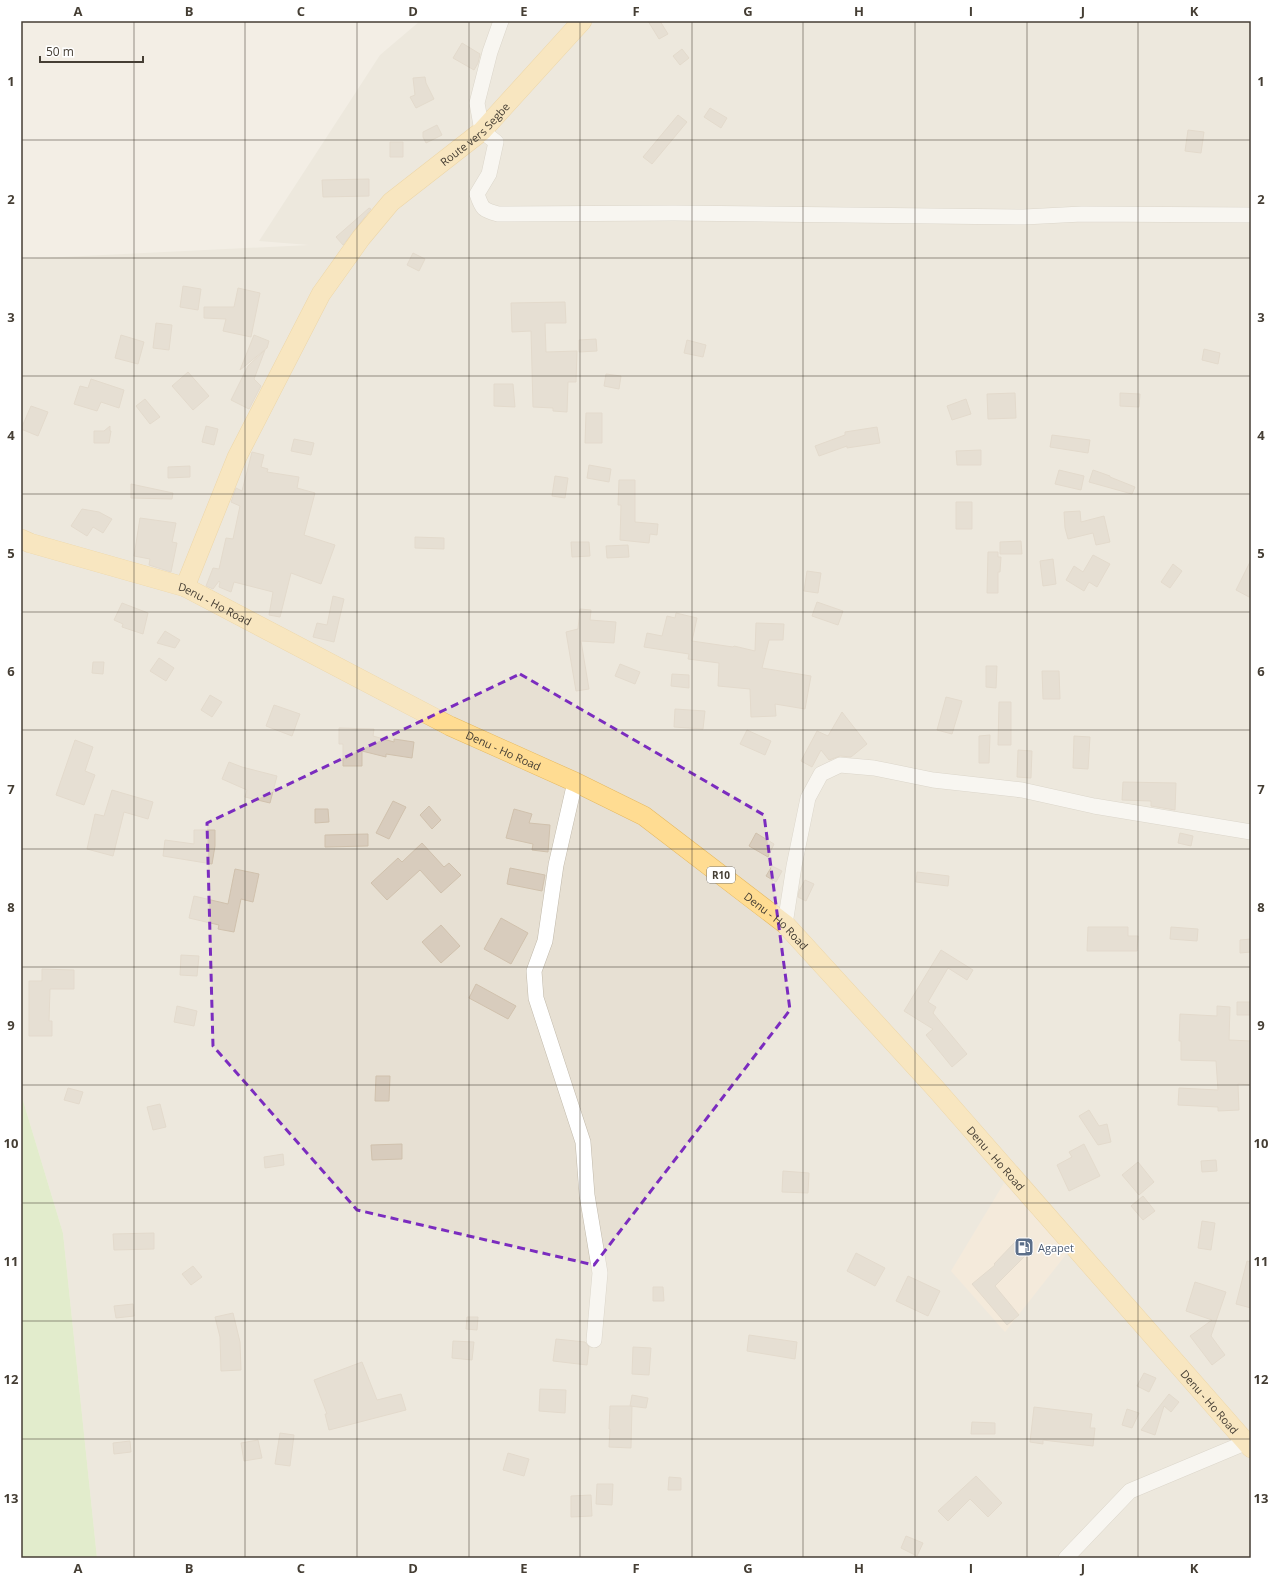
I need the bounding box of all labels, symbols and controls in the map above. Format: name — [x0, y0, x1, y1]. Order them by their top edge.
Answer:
text: A — [74, 2, 83, 20]
text: B — [185, 2, 194, 20]
text: C — [297, 2, 305, 20]
text: D — [408, 2, 418, 20]
text: E — [520, 2, 528, 20]
text: F — [632, 2, 640, 20]
text: G — [743, 2, 753, 20]
text: H — [854, 2, 864, 20]
text: I — [969, 2, 973, 20]
text: J — [1080, 2, 1085, 20]
text: K — [1190, 2, 1199, 20]
scale bar — [40, 38, 143, 64]
text: 50 m — [46, 43, 74, 60]
text: 1 — [7, 72, 15, 90]
text: 1 — [1257, 72, 1265, 90]
street label: Route vers Segbe — [437, 99, 512, 169]
text: 2 — [7, 190, 15, 208]
text: 2 — [1257, 190, 1265, 208]
text: 3 — [7, 308, 15, 326]
text: 3 — [1257, 308, 1265, 326]
text: 4 — [7, 426, 15, 444]
text: 4 — [1257, 426, 1265, 444]
text: 5 — [7, 544, 15, 562]
text: 5 — [1257, 544, 1265, 562]
street label: Denu - Ho Road — [177, 578, 254, 628]
text: 6 — [7, 662, 15, 680]
text: 6 — [1257, 662, 1265, 680]
street label: Denu - Ho Road — [464, 727, 544, 773]
text: 7 — [7, 780, 15, 798]
text: 7 — [1257, 780, 1265, 798]
road number: R10 — [707, 867, 735, 883]
street label: Denu - Ho Road — [741, 888, 812, 952]
text: 8 — [7, 898, 15, 916]
text: 8 — [1257, 898, 1265, 916]
text: 9 — [7, 1016, 15, 1034]
text: 9 — [1257, 1016, 1265, 1034]
street label: Denu - Ho Road — [964, 1123, 1029, 1193]
text: 10 — [4, 1134, 18, 1152]
text: 10 — [1254, 1134, 1268, 1152]
fuel station icon: Agapet — [1013, 1236, 1035, 1258]
place label: Agapet — [1038, 1240, 1074, 1255]
text: 11 — [4, 1252, 18, 1270]
text: 11 — [1254, 1252, 1268, 1270]
street label: Denu - Ho Road — [1178, 1366, 1242, 1437]
text: 12 — [4, 1370, 19, 1388]
text: 12 — [1254, 1370, 1269, 1388]
text: 13 — [4, 1489, 18, 1507]
text: 13 — [1254, 1489, 1268, 1507]
text: A — [74, 1559, 83, 1577]
text: B — [185, 1559, 194, 1577]
text: C — [297, 1559, 305, 1577]
text: D — [408, 1559, 418, 1577]
text: E — [520, 1559, 528, 1577]
text: F — [632, 1559, 640, 1577]
text: G — [743, 1559, 753, 1577]
text: H — [854, 1559, 864, 1577]
text: I — [969, 1559, 973, 1577]
text: J — [1080, 1559, 1085, 1577]
text: K — [1190, 1559, 1199, 1577]

